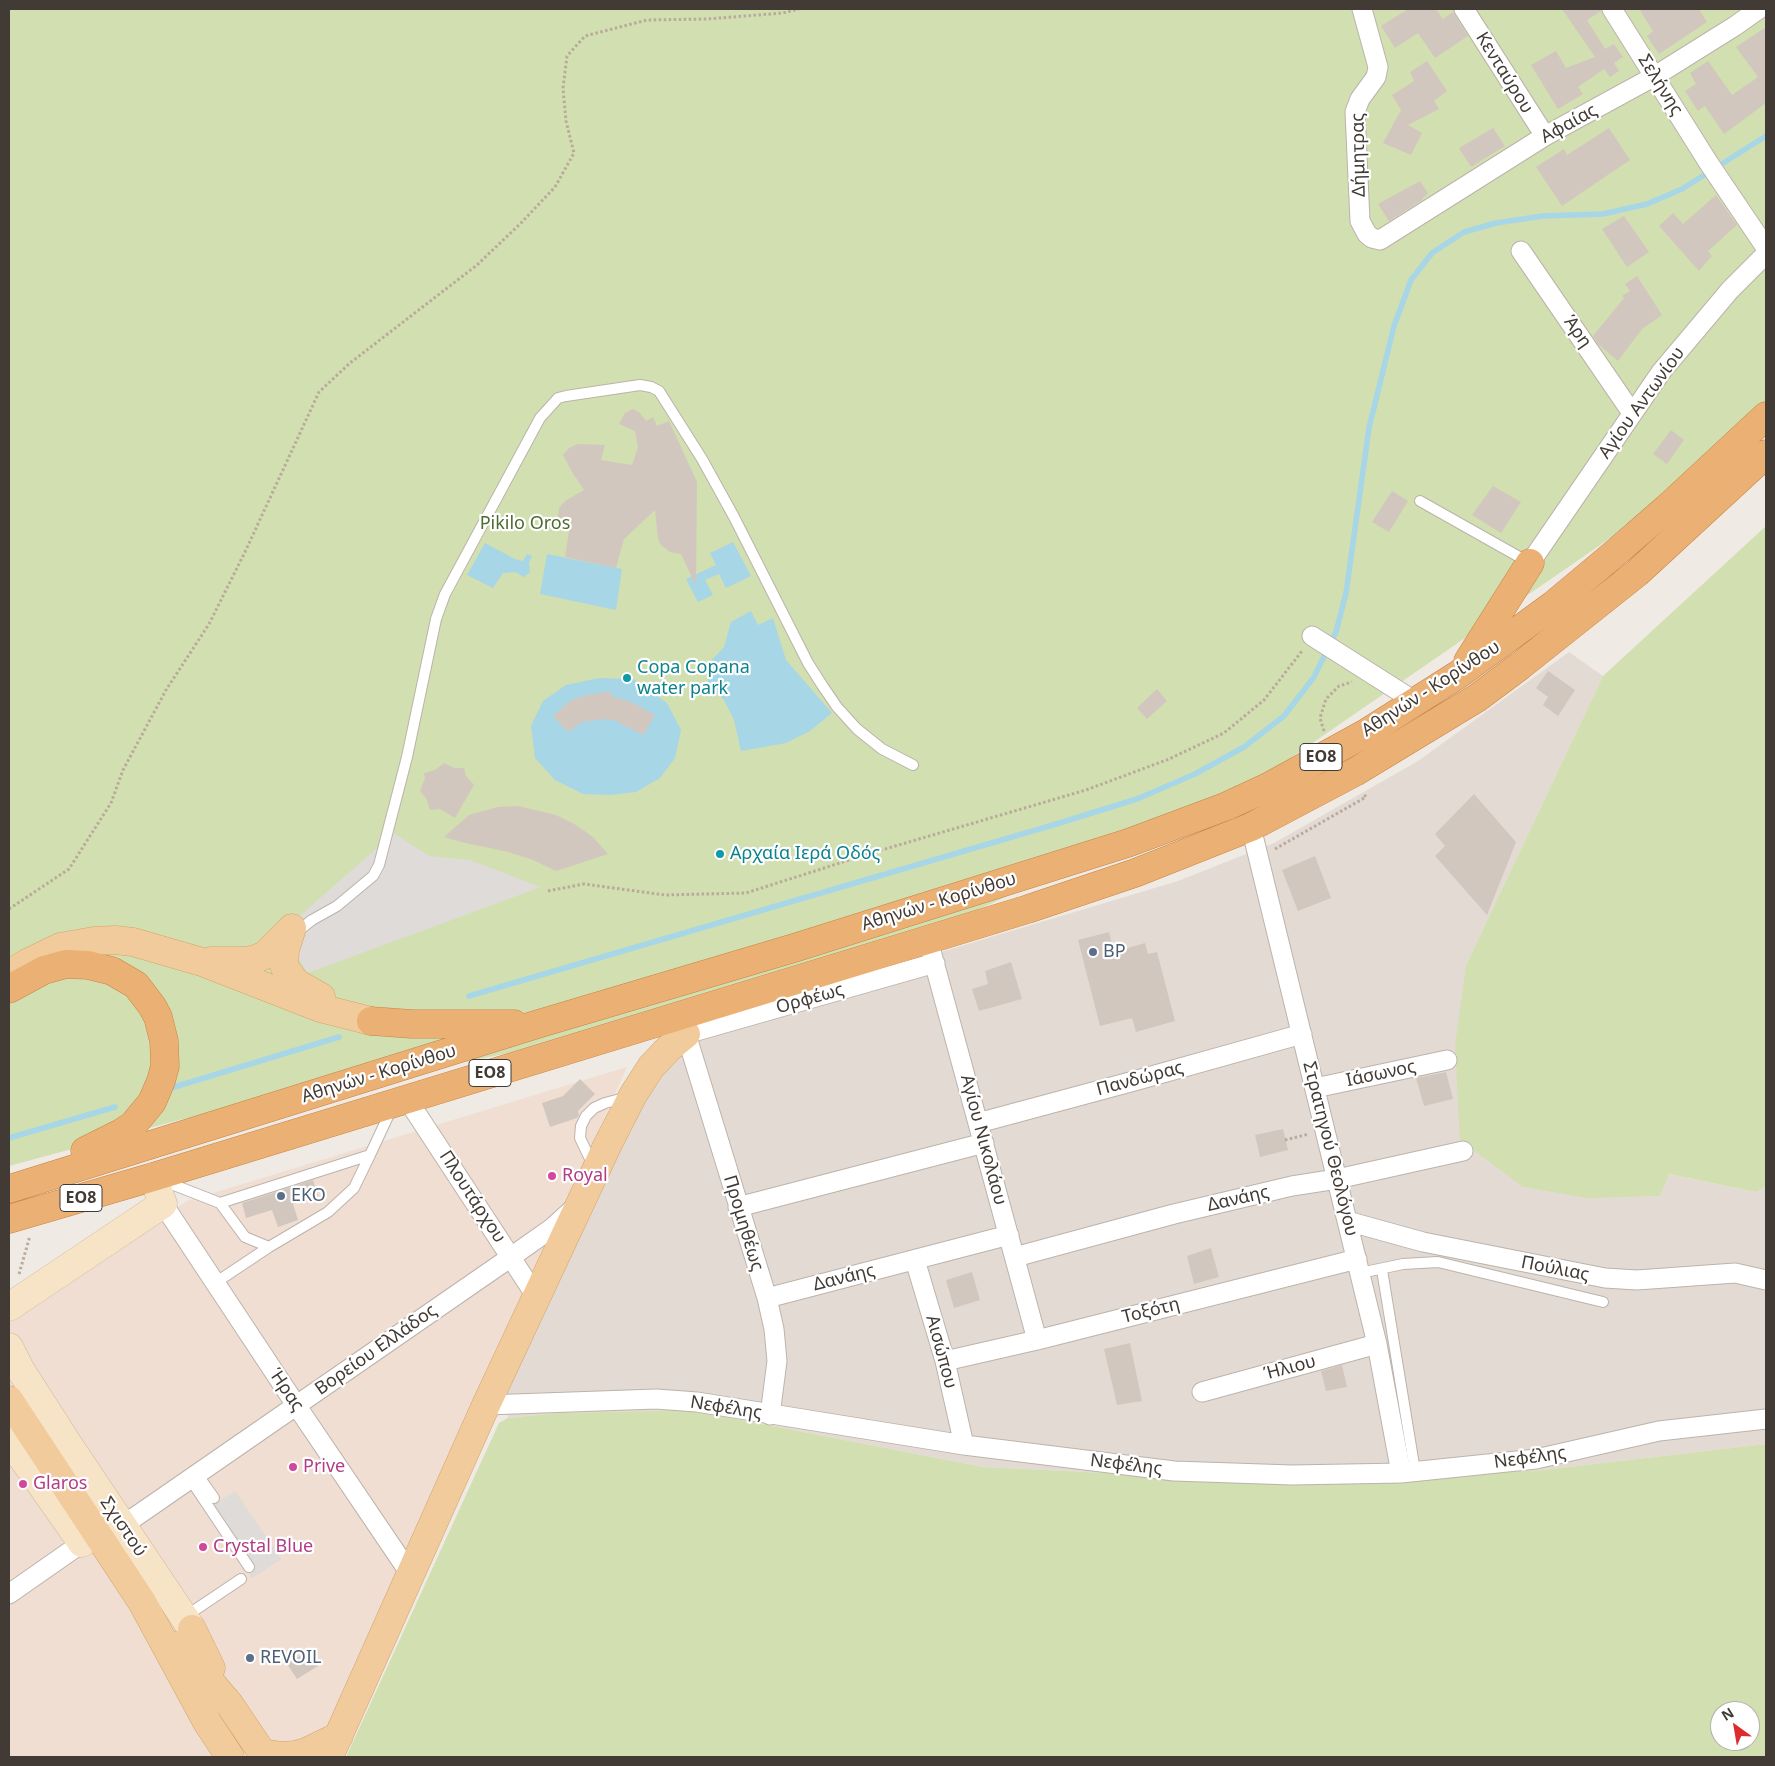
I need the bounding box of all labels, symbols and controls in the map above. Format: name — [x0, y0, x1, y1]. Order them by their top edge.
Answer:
street label: Κενταύρου — [1471, 28, 1537, 118]
street label: Σελήνης — [1633, 50, 1687, 120]
street label: Αφαίας — [1537, 100, 1601, 148]
street label: Δήμητρας — [1347, 113, 1371, 197]
street label: Άρη — [1558, 312, 1596, 352]
street label: Αγίου Αντωνίου — [1594, 343, 1690, 463]
park label: Pikilo Oros — [480, 513, 570, 535]
street label: Αθηνών - Κορίνθου — [1358, 636, 1504, 742]
place label: Copa Copana water park — [637, 657, 750, 700]
marker: Copa Copana water park — [621, 672, 633, 684]
road number: ΕΟ8 — [1300, 744, 1342, 770]
place label: Αρχαία Ιερά Οδός — [730, 843, 880, 865]
marker: Αρχαία Ιερά Οδός — [714, 848, 726, 860]
street label: Αθηνών - Κορίνθου — [859, 868, 1019, 936]
place label: BP — [1103, 941, 1126, 963]
marker: BP — [1087, 946, 1099, 958]
street label: Ορφέως — [774, 979, 846, 1019]
street label: Αθηνών - Κορίνθου — [299, 1040, 459, 1108]
street label: Ιάσωνος — [1344, 1056, 1418, 1092]
street label: Πανδώρας — [1094, 1057, 1186, 1101]
street label: Στρατηγού Θεολόγου — [1298, 1059, 1362, 1239]
road number: ΕΟ8 — [469, 1060, 511, 1086]
street label: Αγίου Νικολάου — [955, 1072, 1011, 1208]
street label: Πλουτάρχου — [434, 1147, 510, 1247]
place label: Royal — [562, 1165, 608, 1187]
marker: Royal — [546, 1170, 558, 1182]
street label: Προμηθέως — [718, 1173, 768, 1273]
street label: Δανάης — [1205, 1181, 1271, 1217]
road number: ΕΟ8 — [60, 1184, 102, 1212]
place label: EKO — [291, 1185, 326, 1207]
marker: EKO — [275, 1190, 287, 1202]
street label: Πούλιας — [1519, 1252, 1591, 1286]
street label: Δανάης — [811, 1260, 877, 1296]
street label: Τοξότη — [1120, 1293, 1182, 1329]
street label: Βορείου Ελλάδος — [311, 1300, 441, 1400]
street label: Αισώπου — [921, 1313, 961, 1391]
street label: Ήλιου — [1262, 1351, 1318, 1385]
street label: Ήρας — [264, 1365, 308, 1415]
street label: Νεφέλης — [688, 1392, 764, 1424]
street label: Νεφέλης — [1493, 1442, 1567, 1474]
street label: Νεφέλης — [1089, 1450, 1163, 1480]
place label: Prive — [303, 1456, 345, 1478]
marker: Prive — [287, 1461, 299, 1473]
place label: Glaros — [33, 1473, 87, 1495]
marker: Glaros — [17, 1478, 29, 1490]
street label: Σχιστού — [95, 1493, 151, 1561]
place label: Crystal Blue — [213, 1536, 313, 1558]
marker: Crystal Blue — [197, 1541, 209, 1553]
place label: REVOIL — [260, 1647, 321, 1669]
marker: REVOIL — [244, 1652, 256, 1664]
north arrow — [1710, 1701, 1760, 1751]
text: N — [1717, 1703, 1737, 1725]

